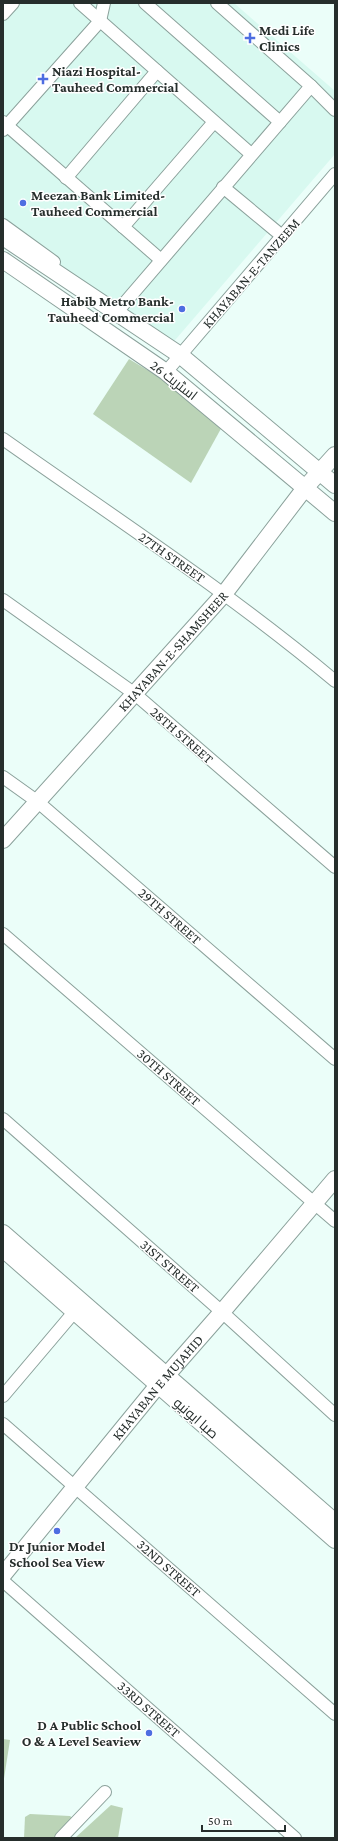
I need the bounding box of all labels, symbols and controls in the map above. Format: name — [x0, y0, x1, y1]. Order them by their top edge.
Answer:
place label: Medi Life Clinics — [259, 22, 315, 54]
marker: Medi Life Clinics — [244, 32, 256, 44]
place label: Niazi Hospital- Tauheed Commercial — [52, 63, 178, 95]
marker: Niazi Hospital- Tauheed Commercial — [37, 73, 49, 85]
place label: Meezan Bank Limited- Tauheed Commercial — [31, 187, 165, 219]
marker: Meezan Bank Limited- Tauheed Commercial — [18, 198, 28, 208]
street label: KHAYABAN-E-TANZEEM — [199, 215, 303, 331]
place label: Habib Metro Bank- Tauheed Commercial — [48, 293, 174, 325]
marker: Habib Metro Bank- Tauheed Commercial — [177, 304, 187, 314]
street label: اسٹریٹ 26 — [147, 357, 201, 403]
street label: 27TH STREET — [136, 528, 208, 586]
street label: KHAYABAN-E-SHAMSHEER — [115, 587, 231, 714]
street label: 28TH STREET — [147, 703, 217, 767]
street label: 29TH STREET — [135, 884, 205, 948]
street label: 30TH STREET — [134, 1045, 204, 1109]
street label: 31ST STREET — [137, 1236, 203, 1296]
street label: KHAYABAN E MUJAHID — [109, 1332, 206, 1443]
street label: صبا ایونیو — [170, 1394, 222, 1442]
marker: Dr Junior Model School Sea View — [52, 1526, 62, 1536]
street label: 32ND STREET — [134, 1536, 204, 1600]
place label: Dr Junior Model School Sea View — [9, 1538, 106, 1570]
street label: 33RD STREET — [114, 1678, 184, 1741]
place label: D A Public School O & A Level Seaview — [22, 1717, 142, 1749]
marker: D A Public School O & A Level Seaview — [144, 1728, 154, 1738]
scale bar — [202, 1807, 285, 1833]
text: 50 m — [208, 1814, 233, 1828]

